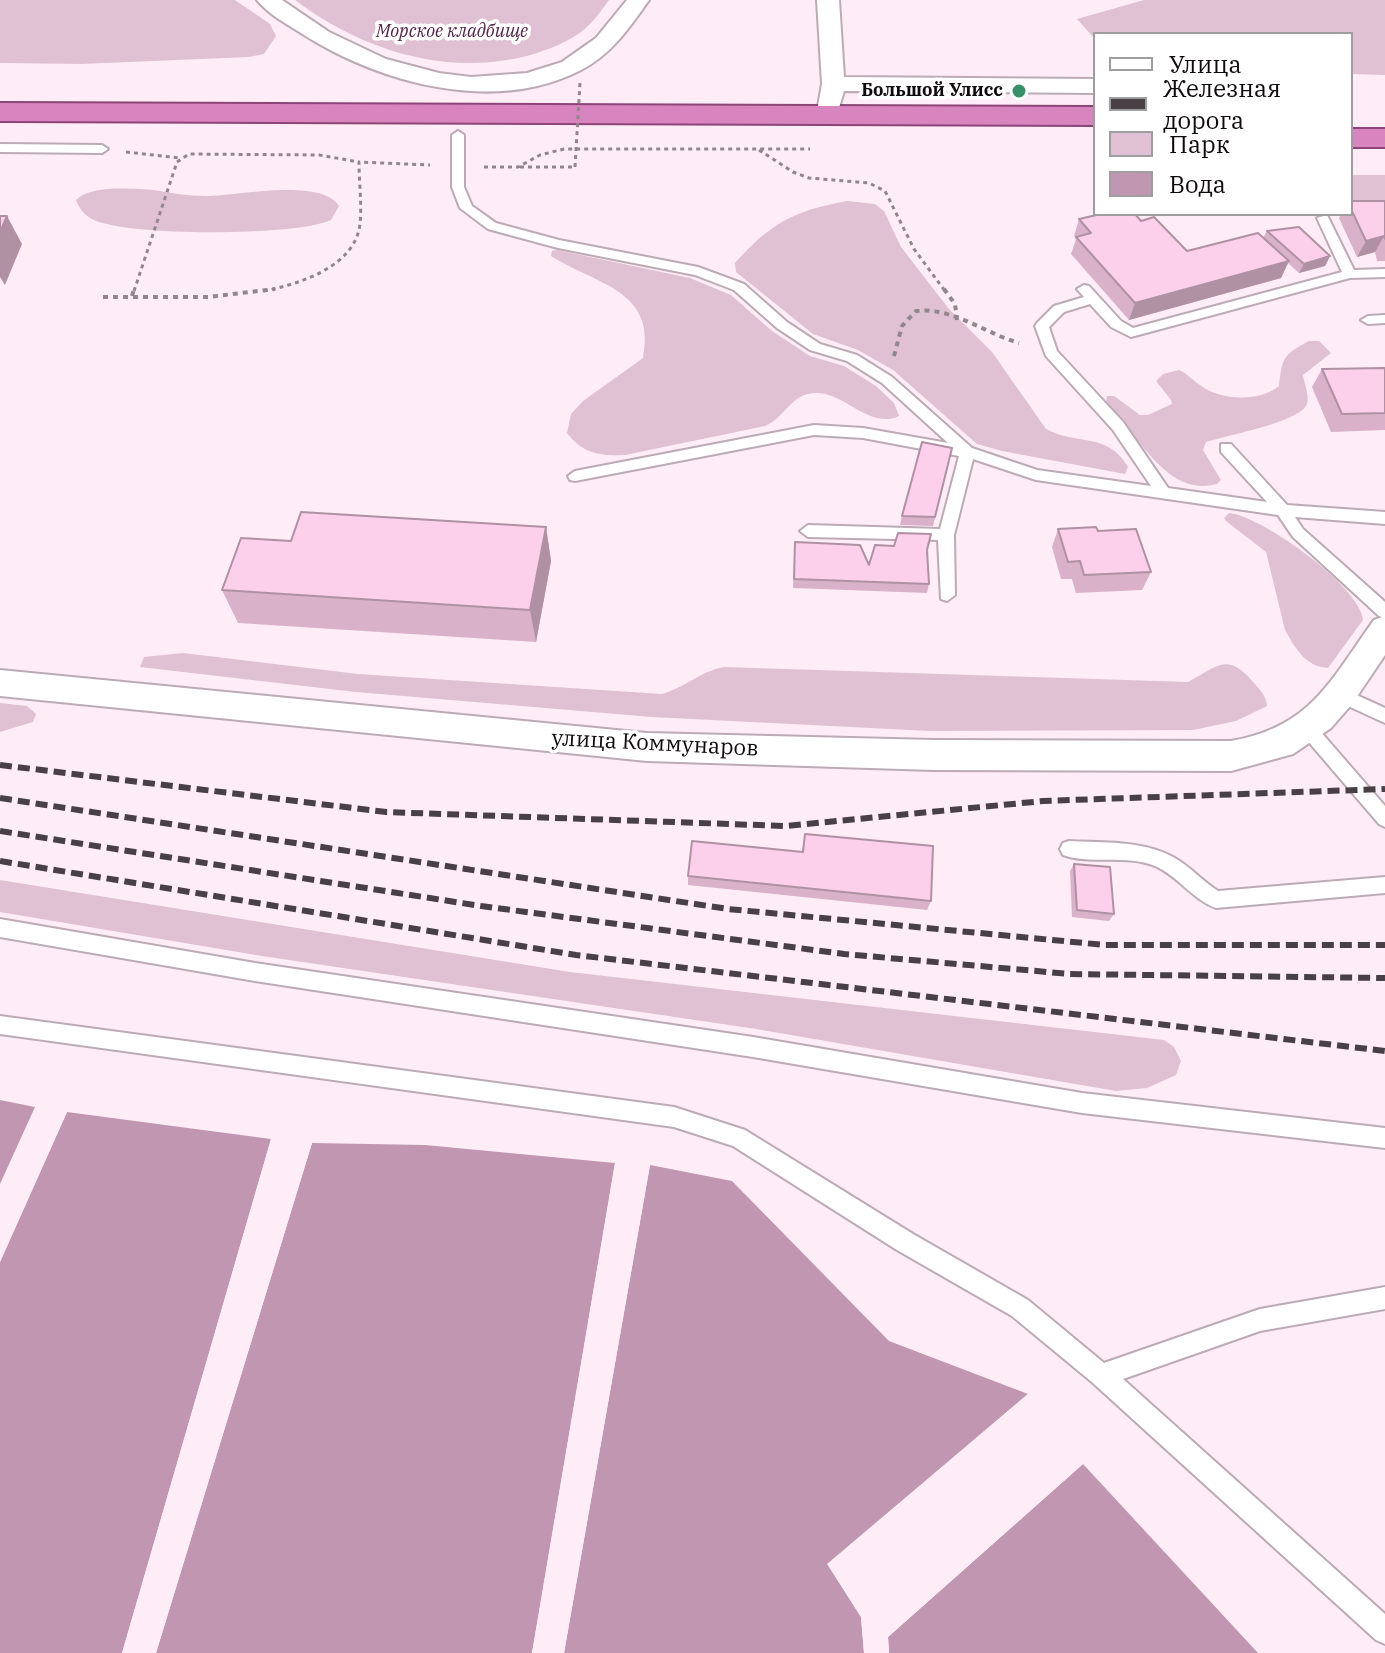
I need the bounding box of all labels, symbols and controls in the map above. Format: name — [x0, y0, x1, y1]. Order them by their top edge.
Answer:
park label: Морское кладбище — [376, 21, 528, 43]
legend — [1093, 32, 1353, 216]
text: Улица — [1169, 48, 1242, 80]
text: Железная дорога — [1163, 72, 1281, 136]
place label: Большой Улисс — [861, 80, 1003, 102]
marker: Большой Улисс — [1010, 82, 1028, 100]
text: Парк — [1169, 128, 1230, 160]
text: Вода — [1169, 168, 1226, 200]
street label: улица Коммунаров — [551, 725, 759, 763]

